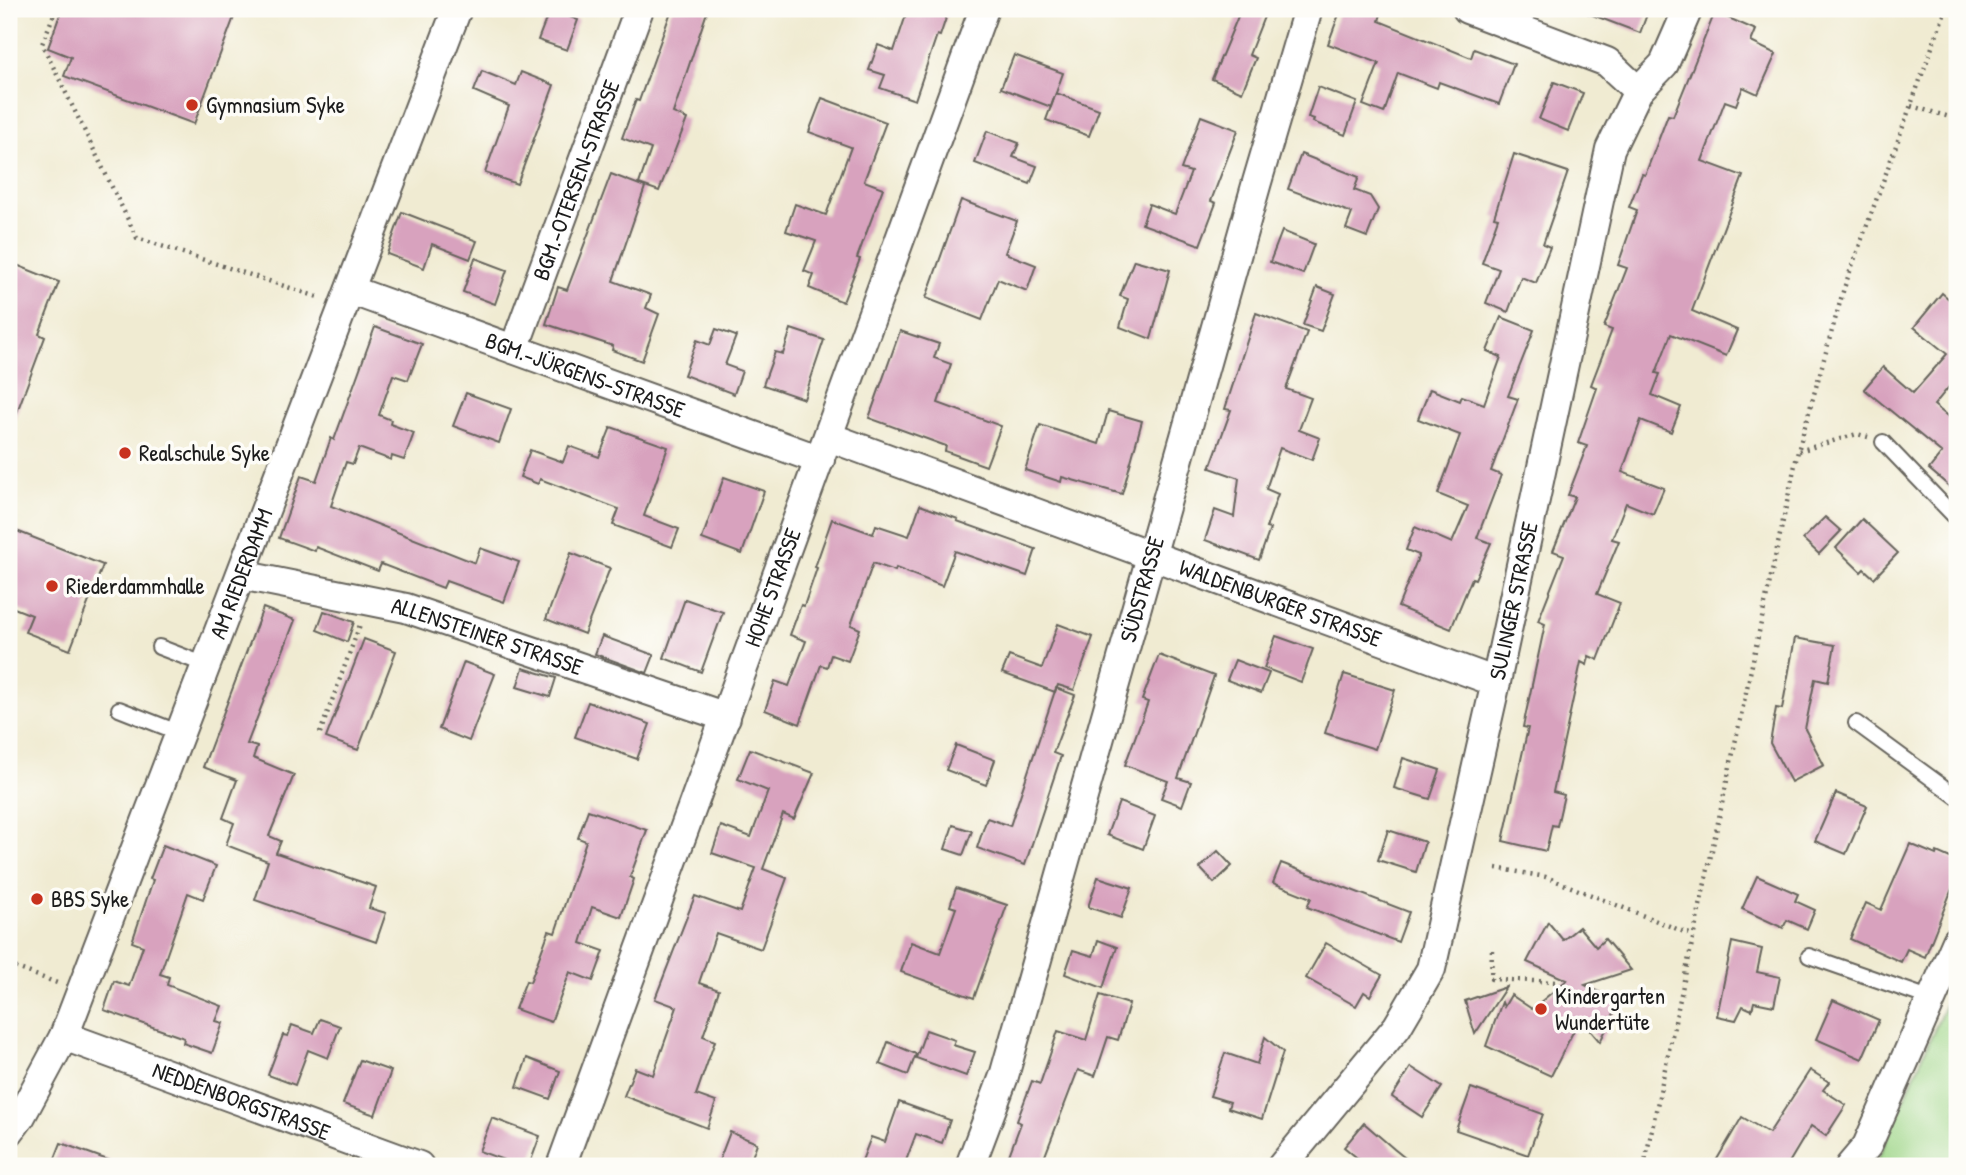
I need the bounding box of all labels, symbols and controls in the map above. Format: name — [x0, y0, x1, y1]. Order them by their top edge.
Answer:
street label: BGM.-OTERSEN-STRASSE — [525, 75, 627, 284]
place label: Gymnasium Syke — [206, 89, 345, 120]
marker: Gymnasium Syke — [184, 97, 200, 113]
street label: BGM.-JÜRGENS-STRASSE — [481, 324, 689, 425]
place label: Realschule Syke — [139, 437, 270, 468]
marker: Realschule Syke — [117, 445, 133, 461]
street label: AM RIEDERDAMM — [201, 504, 280, 643]
street label: SULINGER STRASSE — [1481, 519, 1545, 682]
street label: HOHE STRASSE — [736, 524, 808, 651]
street label: SÜDSTRASSE — [1112, 533, 1171, 646]
street label: WALDENBURGER STRASSE — [1175, 551, 1386, 654]
place label: Riederdammhalle — [66, 570, 205, 601]
marker: Riederdammhalle — [44, 578, 60, 594]
street label: ALLENSTEINER STRASSE — [389, 589, 587, 682]
place label: BBS Syke — [51, 883, 129, 914]
marker: BBS Syke — [29, 891, 45, 907]
place label: Kindergarten Wundertüte — [1555, 980, 1665, 1037]
marker: Kindergarten Wundertüte — [1533, 1001, 1549, 1017]
street label: NEDDENBORGSTRASSE — [149, 1054, 335, 1147]

